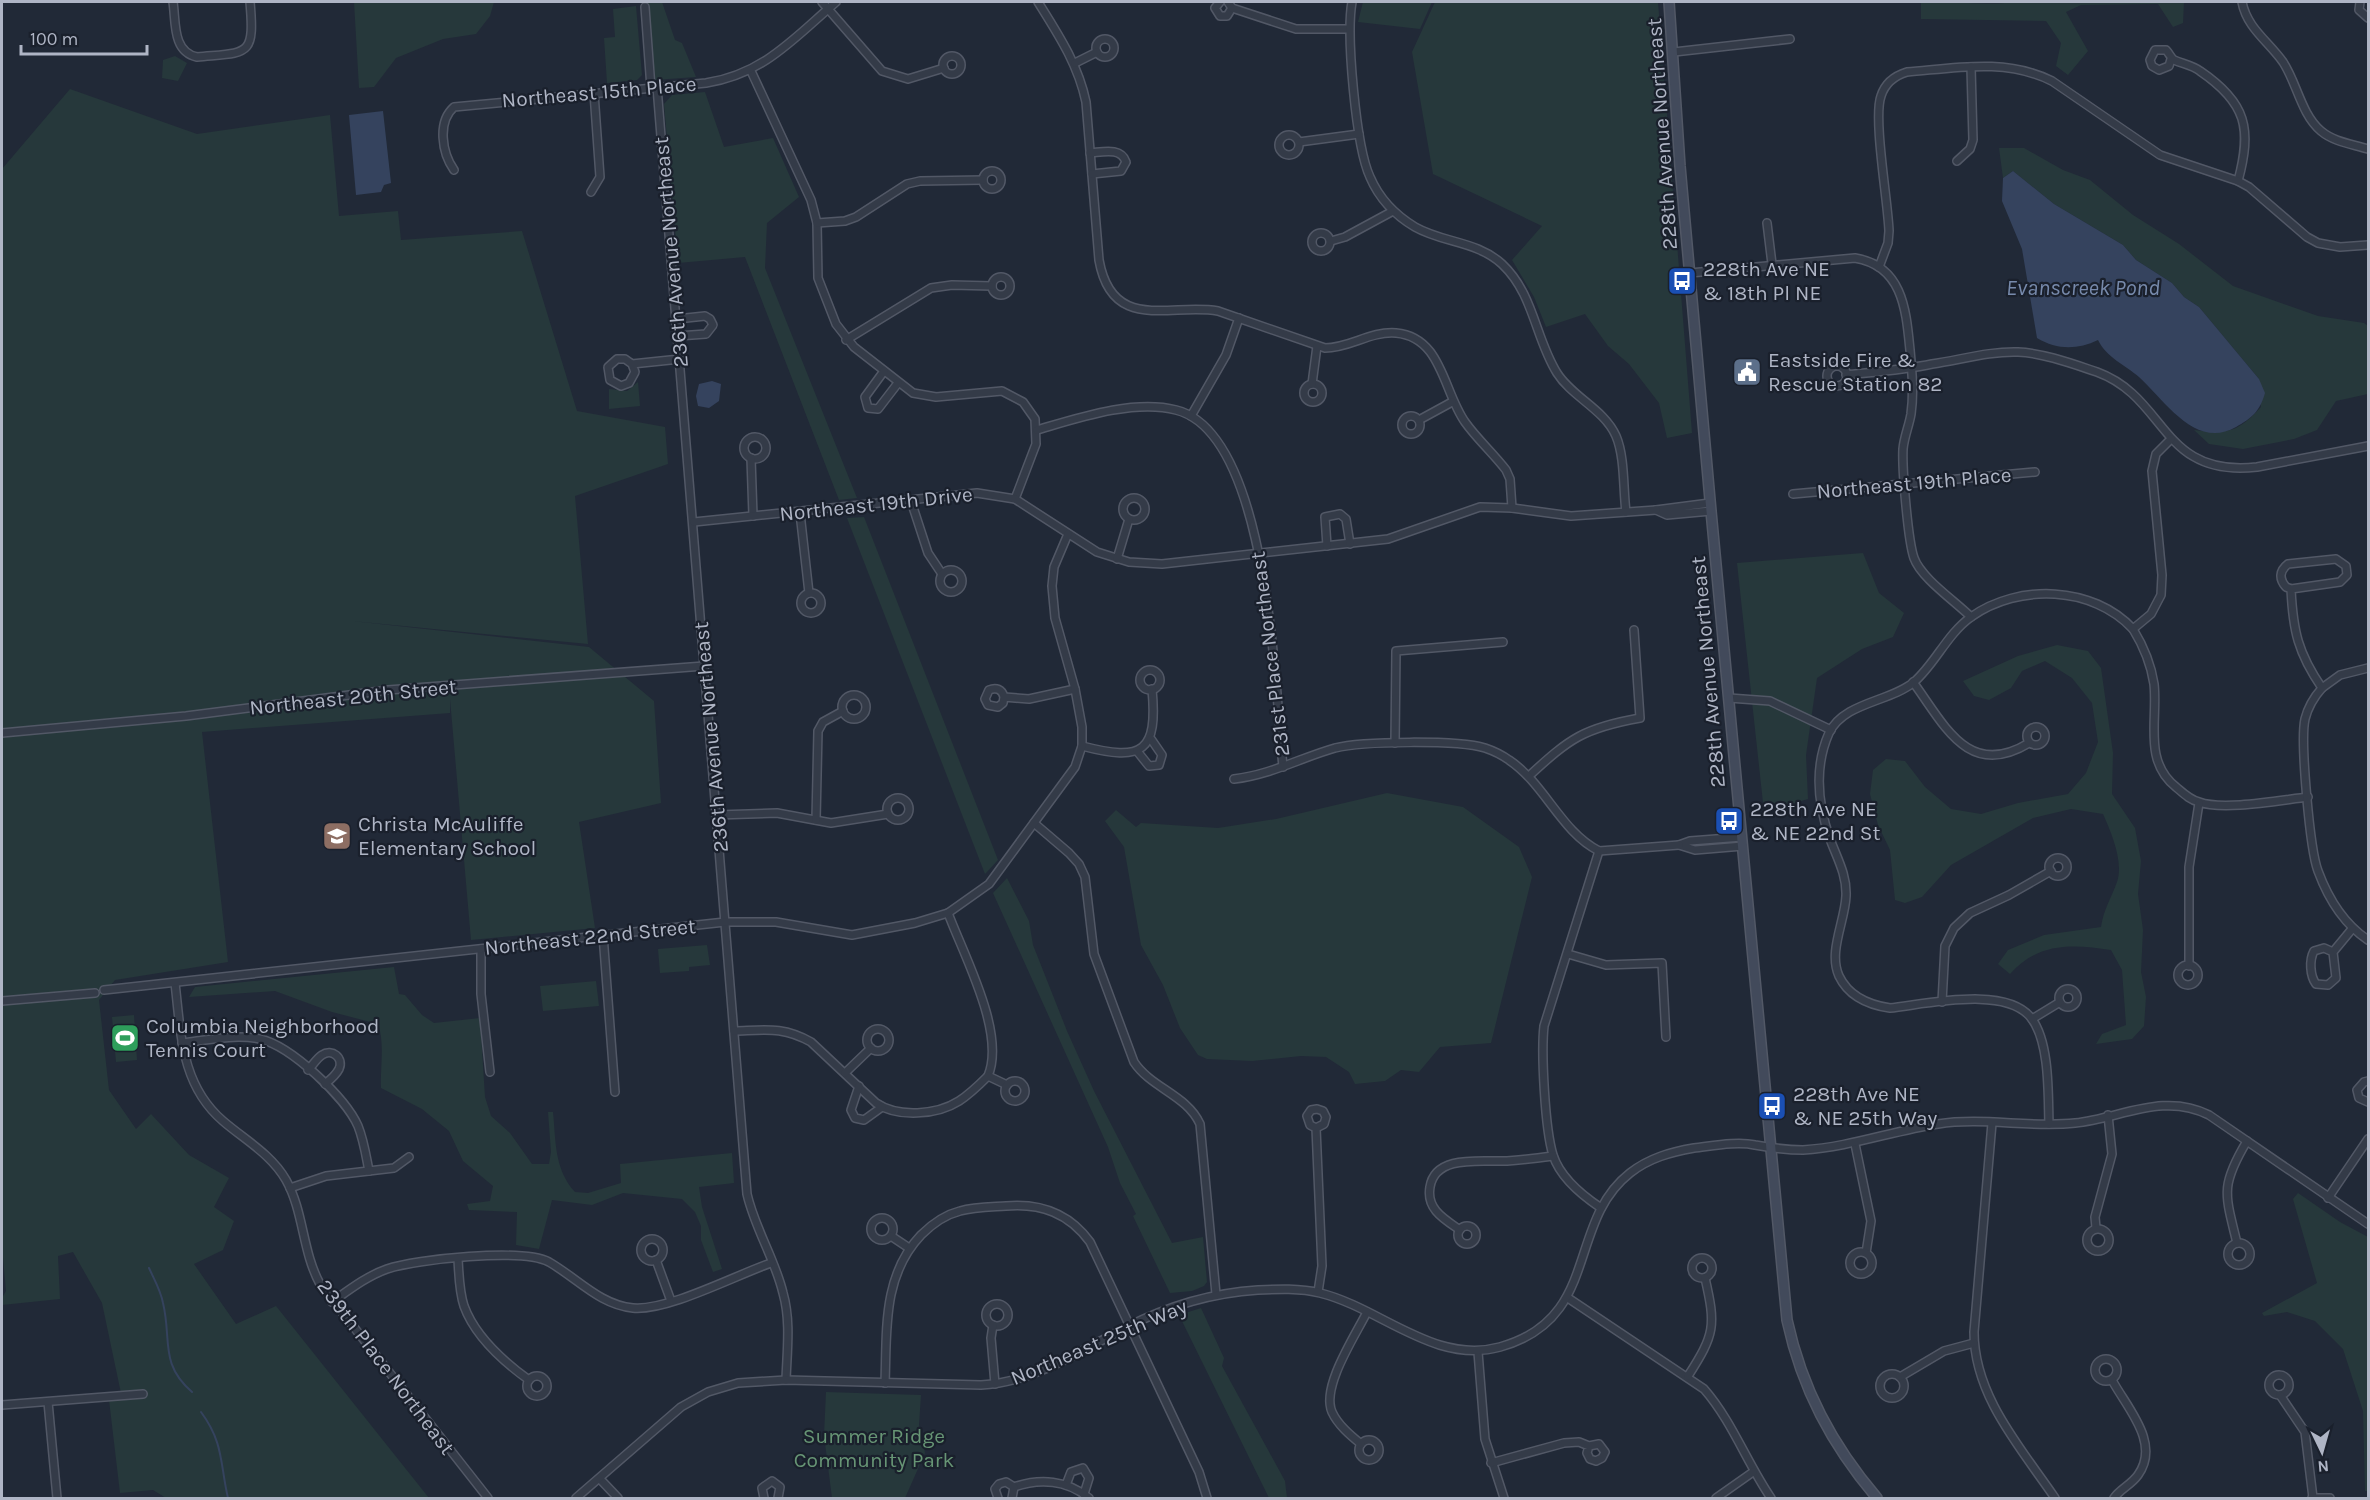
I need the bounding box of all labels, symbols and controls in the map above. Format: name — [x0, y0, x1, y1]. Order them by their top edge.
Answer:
street label: 228th Avenue Northeast — [1642, 17, 1682, 251]
scale bar — [21, 18, 147, 56]
text: 100 m — [30, 28, 78, 50]
street label: Northeast 15th Place — [501, 72, 697, 112]
street label: 236th Avenue Northeast — [649, 136, 693, 368]
place label: 228th Ave NE & 18th Pl NE — [1703, 257, 1830, 305]
bus stop icon: 228th Ave NE & 18th Pl NE — [1666, 265, 1698, 297]
water label: Evanscreek Pond — [2006, 275, 2160, 301]
place label: Eastside Fire & Rescue Station 82 — [1768, 348, 1943, 396]
public building icon: Eastside Fire & Rescue Station 82 — [1731, 356, 1763, 388]
street label: Northeast 19th Place — [1816, 463, 2012, 503]
street label: Northeast 19th Drive — [778, 482, 974, 526]
street label: 231st Place Northeast — [1246, 550, 1294, 758]
street label: 228th Avenue Northeast — [1686, 555, 1730, 789]
street label: 236th Avenue Northeast — [689, 621, 733, 853]
street label: Northeast 20th Street — [248, 674, 458, 720]
place label: 228th Ave NE & NE 22nd St — [1750, 797, 1880, 845]
bus stop icon: 228th Ave NE & NE 22nd St — [1713, 805, 1745, 837]
place label: Christa McAuliffe Elementary School — [358, 812, 536, 860]
school or university icon: Christa McAuliffe Elementary School — [321, 820, 353, 852]
street label: Northeast 22nd Street — [483, 914, 697, 960]
place label: Columbia Neighborhood Tennis Court — [146, 1014, 379, 1062]
sports icon: Columbia Neighborhood Tennis Court — [109, 1022, 141, 1054]
place label: 228th Ave NE & NE 25th Way — [1793, 1082, 1938, 1130]
bus stop icon: 228th Ave NE & NE 25th Way — [1756, 1090, 1788, 1122]
street label: 239th Place Northeast — [312, 1275, 460, 1459]
street label: Northeast 25th Way — [1007, 1294, 1191, 1390]
north arrow — [2292, 1422, 2352, 1482]
park label: Summer Ridge Community Park — [794, 1424, 954, 1472]
text: N — [2317, 1456, 2330, 1476]

